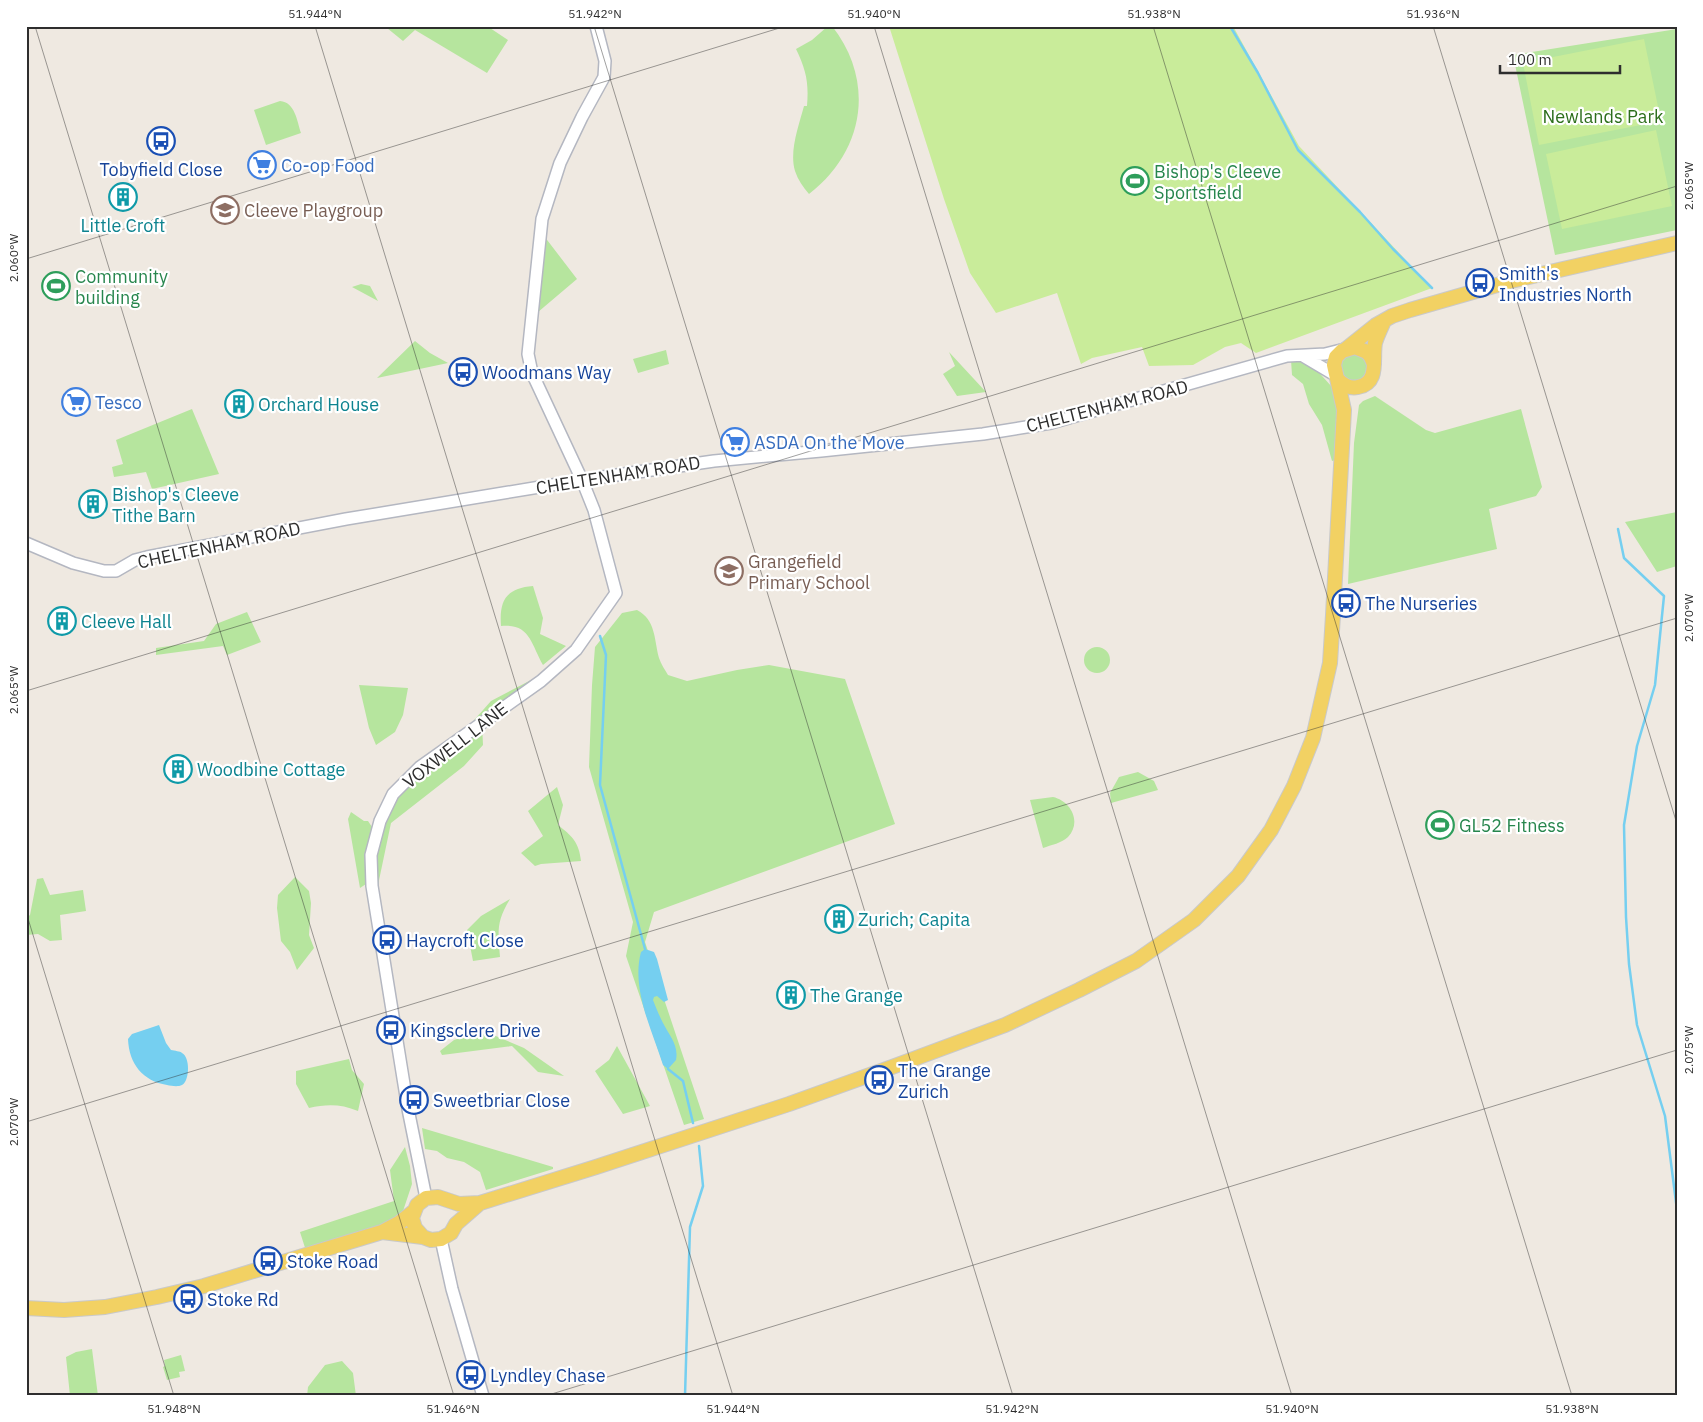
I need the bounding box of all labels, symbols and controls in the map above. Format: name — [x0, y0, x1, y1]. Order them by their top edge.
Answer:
text: 51.944°N — [288, 6, 342, 21]
text: 51.942°N — [568, 6, 622, 21]
text: 51.940°N — [847, 6, 901, 21]
text: 51.938°N — [1127, 6, 1181, 21]
text: 51.936°N — [1406, 6, 1460, 21]
scale bar — [1500, 42, 1620, 74]
text: 100 m — [1508, 50, 1552, 69]
park label: Newlands Park — [1543, 105, 1664, 128]
bus stop icon: Tobyfield Close — [146, 126, 176, 156]
supermarket icon: Co-op Food — [247, 150, 277, 180]
place label: Co-op Food — [281, 154, 375, 177]
place label: Tobyfield Close — [99, 158, 223, 181]
place label: Bishop's Cleeve Sportsfield — [1154, 160, 1281, 204]
text: 2.065°W — [1681, 162, 1696, 210]
sports icon: Bishop's Cleeve Sportsfield — [1120, 166, 1150, 196]
building icon: Little Croft — [108, 182, 138, 212]
school or university icon: Cleeve Playgroup — [210, 195, 240, 225]
place label: Cleeve Playgroup — [244, 199, 383, 222]
place label: Little Croft — [81, 214, 165, 237]
text: 2.060°W — [6, 234, 21, 282]
place label: Smith's Industries North — [1499, 262, 1632, 306]
place label: Community building — [75, 265, 168, 309]
bus stop icon: Smith's Industries North — [1465, 268, 1495, 298]
sports icon: Community building — [41, 271, 71, 301]
bus stop icon: Woodmans Way — [448, 357, 478, 387]
place label: Woodmans Way — [482, 361, 611, 384]
street label: CHELTENHAM ROAD — [1024, 375, 1190, 437]
supermarket icon: Tesco — [61, 387, 91, 417]
building icon: Orchard House — [224, 389, 254, 419]
place label: Tesco — [95, 391, 142, 414]
place label: Orchard House — [258, 393, 379, 416]
supermarket icon: ASDA On the Move — [720, 427, 750, 457]
place label: ASDA On the Move — [754, 431, 905, 454]
street label: CHELTENHAM ROAD — [534, 451, 702, 499]
place label: Bishop's Cleeve Tithe Barn — [112, 483, 239, 527]
building icon: Bishop's Cleeve Tithe Barn — [78, 489, 108, 519]
street label: CHELTENHAM ROAD — [135, 516, 303, 574]
place label: Grangefield Primary School — [748, 550, 870, 594]
school or university icon: Grangefield Primary School — [714, 556, 744, 586]
bus stop icon: The Nurseries — [1331, 588, 1361, 618]
place label: The Nurseries — [1365, 592, 1478, 615]
text: 2.070°W — [1681, 594, 1696, 642]
building icon: Cleeve Hall — [47, 606, 77, 636]
place label: Cleeve Hall — [81, 610, 172, 633]
text: 2.065°W — [6, 666, 21, 714]
street label: VOXWELL LANE — [398, 697, 512, 793]
building icon: Woodbine Cottage — [163, 754, 193, 784]
place label: Woodbine Cottage — [197, 758, 345, 781]
sports icon: GL52 Fitness — [1425, 810, 1455, 840]
place label: GL52 Fitness — [1459, 814, 1565, 837]
building icon: Zurich; Capita — [824, 904, 854, 934]
place label: Zurich; Capita — [858, 908, 971, 931]
bus stop icon: Haycroft Close — [372, 925, 402, 955]
place label: Haycroft Close — [406, 929, 524, 952]
building icon: The Grange — [776, 980, 806, 1010]
place label: The Grange — [810, 984, 903, 1007]
bus stop icon: Kingsclere Drive — [376, 1015, 406, 1045]
place label: Kingsclere Drive — [410, 1019, 541, 1042]
text: 2.075°W — [1681, 1026, 1696, 1074]
place label: The Grange Zurich — [898, 1059, 991, 1103]
bus stop icon: The Grange Zurich — [864, 1065, 894, 1095]
bus stop icon: Sweetbriar Close — [399, 1085, 429, 1115]
place label: Sweetbriar Close — [433, 1089, 570, 1112]
text: 2.070°W — [6, 1098, 21, 1146]
bus stop icon: Stoke Road — [253, 1246, 283, 1276]
place label: Stoke Road — [287, 1250, 378, 1273]
bus stop icon: Stoke Rd — [173, 1284, 203, 1314]
place label: Stoke Rd — [207, 1288, 279, 1311]
bus stop icon: Lyndley Chase — [456, 1360, 486, 1390]
place label: Lyndley Chase — [490, 1364, 606, 1387]
text: 51.948°N — [147, 1401, 201, 1416]
text: 51.946°N — [426, 1401, 480, 1416]
text: 51.944°N — [706, 1401, 760, 1416]
text: 51.942°N — [985, 1401, 1039, 1416]
text: 51.940°N — [1265, 1401, 1319, 1416]
text: 51.938°N — [1545, 1401, 1599, 1416]

